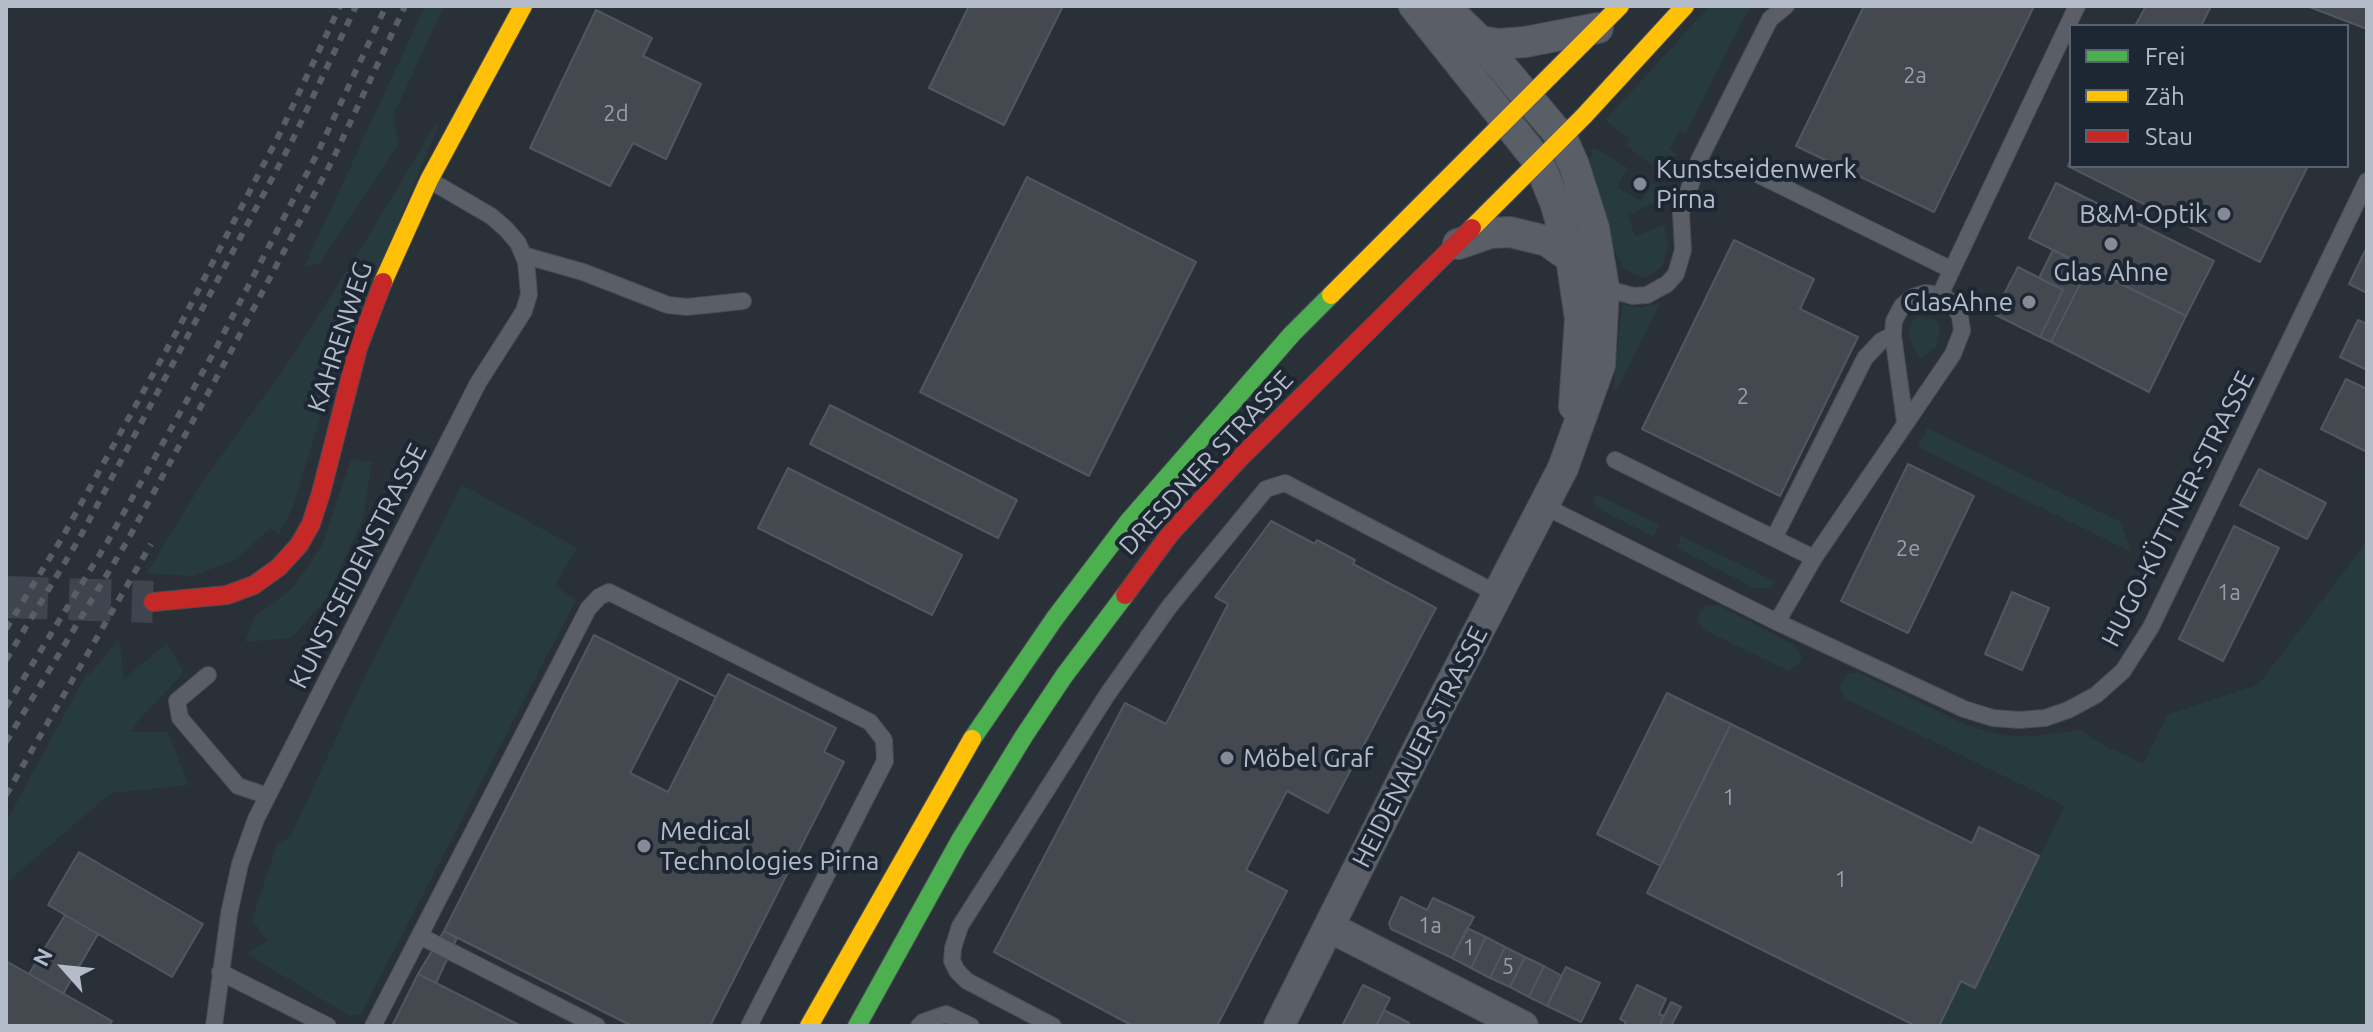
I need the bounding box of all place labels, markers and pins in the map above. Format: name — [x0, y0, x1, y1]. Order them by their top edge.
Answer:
place label: Kunstseidenwerk Pirna — [1656, 153, 1857, 214]
marker: Kunstseidenwerk Pirna — [1631, 175, 1649, 193]
place label: B&M-Optik — [2079, 198, 2208, 230]
marker: B&M-Optik — [2215, 205, 2233, 223]
marker: Glas Ahne — [2102, 235, 2120, 253]
place label: Glas Ahne — [2053, 256, 2169, 288]
place label: GlasAhne — [1903, 286, 2013, 318]
marker: GlasAhne — [2020, 293, 2038, 311]
place label: Möbel Graf — [1243, 742, 1373, 774]
marker: Möbel Graf — [1218, 749, 1236, 767]
place label: Medical Technologies Pirna — [660, 815, 879, 876]
marker: Medical Technologies Pirna — [635, 837, 653, 855]

